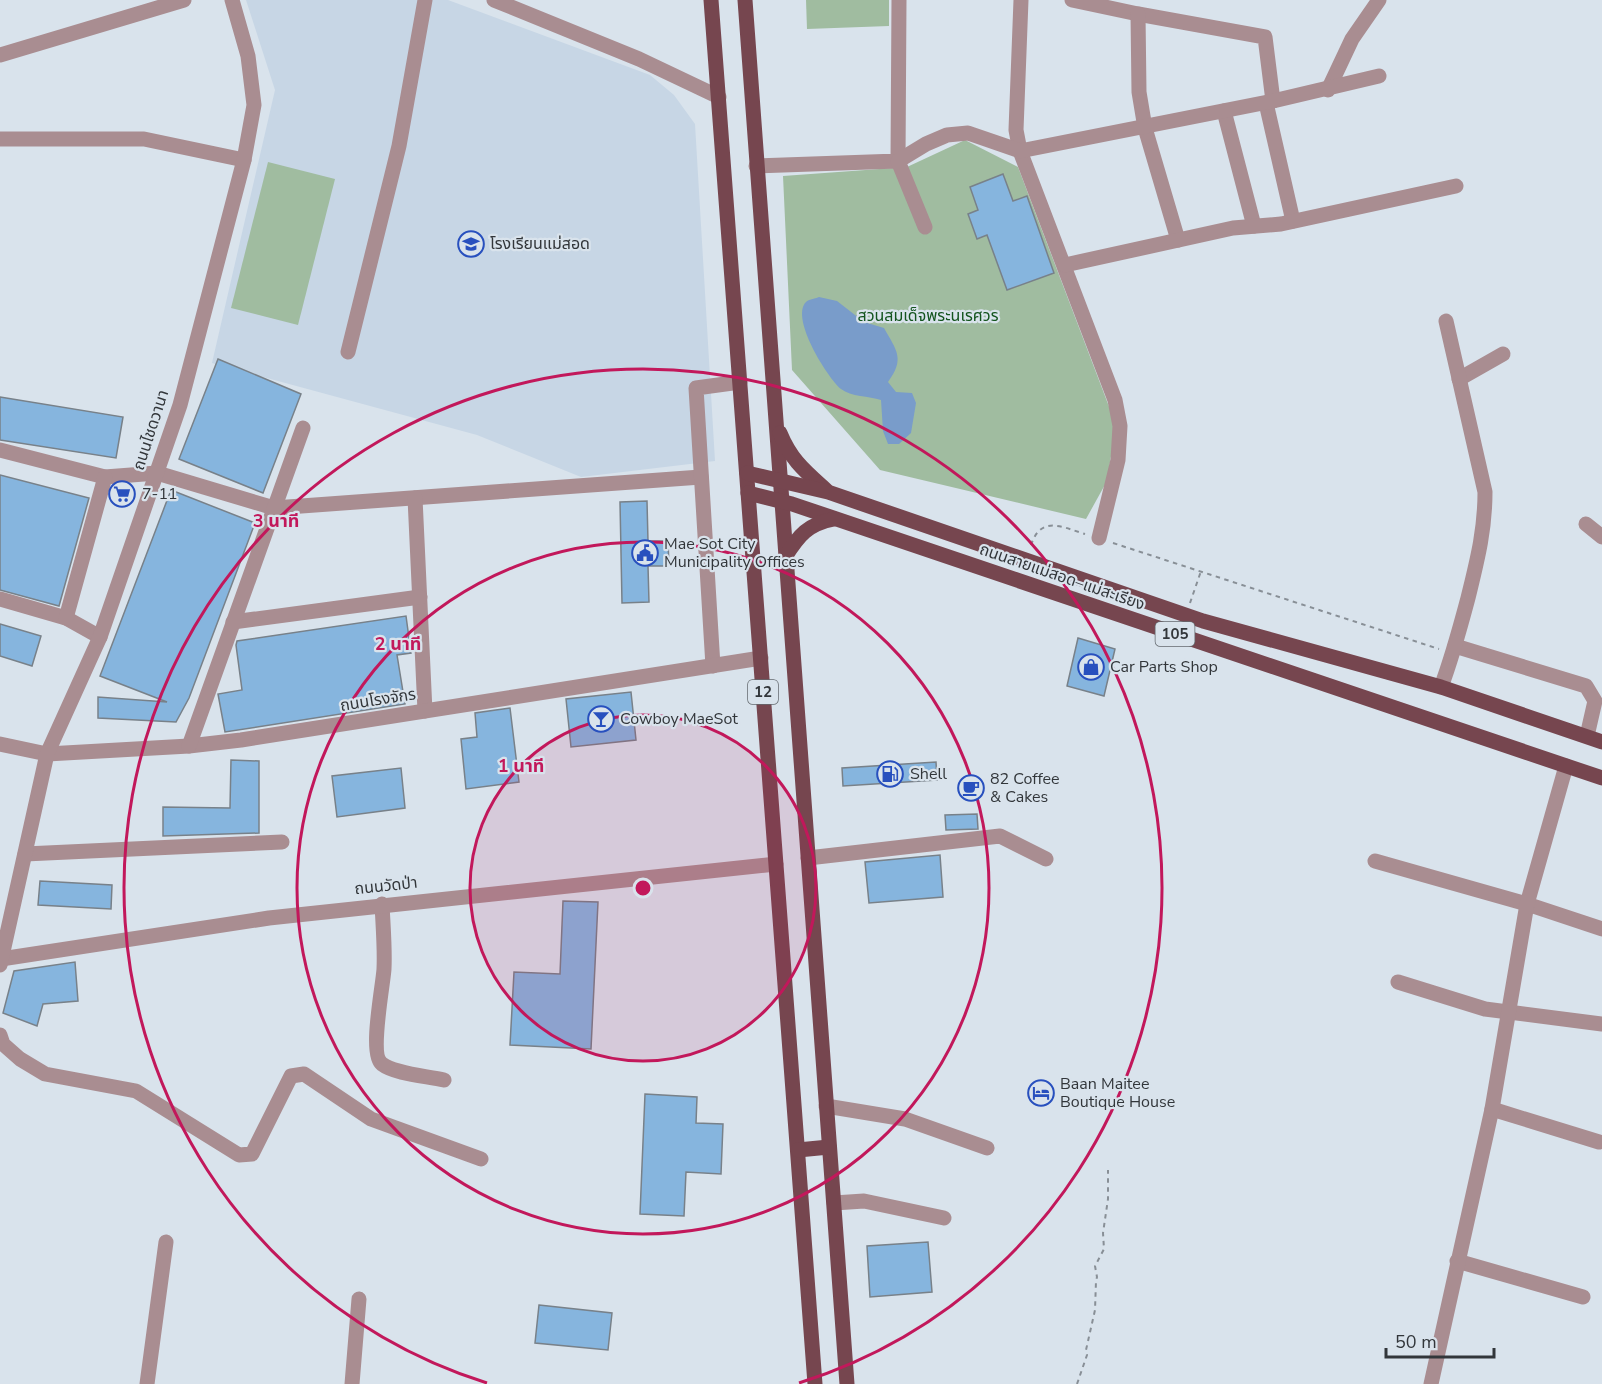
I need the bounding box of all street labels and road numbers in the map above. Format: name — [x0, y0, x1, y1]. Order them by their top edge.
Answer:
street label: ถนนไชดวานา — [128, 387, 174, 473]
street label: ถนนสายแม่สอด–แม่สะเรียง — [976, 538, 1148, 616]
road number: 105 — [1156, 622, 1194, 646]
road number: 12 — [748, 680, 778, 704]
street label: ถนนโรงจักร — [339, 683, 418, 717]
street label: ถนนวัดป่า — [353, 872, 419, 900]

